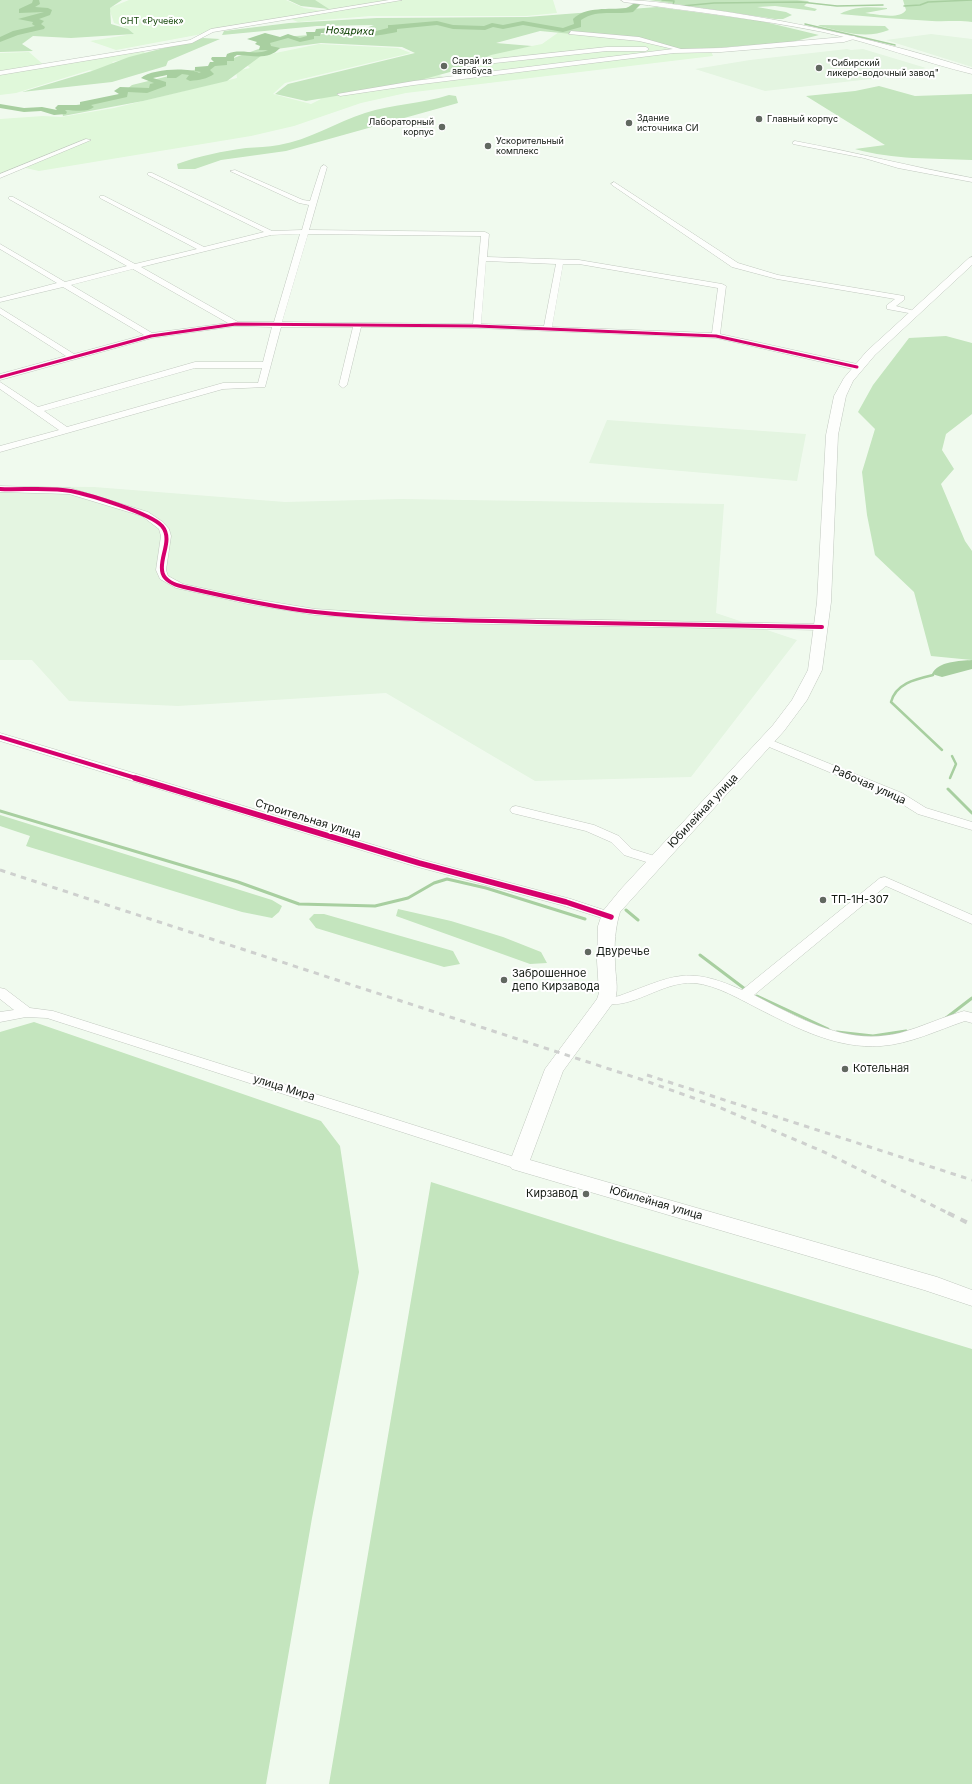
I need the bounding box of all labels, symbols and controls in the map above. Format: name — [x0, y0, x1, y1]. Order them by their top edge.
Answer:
park label: СНТ «Ручеёк» — [120, 16, 184, 26]
water label: Ноздриха — [326, 24, 374, 38]
place label: Сарай из автобуса — [452, 56, 492, 77]
place label: "Сибирский ликеро-водочный завод" — [827, 58, 939, 79]
marker: Сарай из автобуса — [439, 61, 449, 71]
marker: "Сибирский ликеро-водочный завод" — [814, 63, 824, 73]
place label: Здание источника СИ — [637, 113, 699, 134]
marker: Главный корпус — [754, 114, 764, 124]
place label: Главный корпус — [767, 114, 838, 124]
place label: Лабораторный корпус — [369, 117, 434, 138]
marker: Здание источника СИ — [624, 118, 634, 128]
marker: Лабораторный корпус — [437, 122, 447, 132]
place label: Ускорительный комплекс — [496, 136, 564, 157]
marker: Ускорительный комплекс — [483, 141, 493, 151]
street label: Рабочая улица — [830, 763, 908, 807]
street label: Юбилейная улица — [665, 771, 741, 851]
street label: Строительная улица — [253, 797, 363, 841]
place label: ТП-1Н-307 — [831, 893, 889, 907]
marker: ТП-1Н-307 — [818, 895, 828, 905]
place label: Двуречье — [596, 945, 650, 959]
marker: Двуречье — [583, 947, 593, 957]
place label: Заброшенное депо Кирзавода — [512, 967, 600, 993]
marker: Заброшенное депо Кирзавода — [499, 975, 509, 985]
place label: Котельная — [853, 1062, 909, 1076]
marker: Котельная — [840, 1064, 850, 1074]
street label: улица Мира — [252, 1072, 316, 1104]
street label: Юбилейная улица — [608, 1183, 704, 1223]
place label: Кирзавод — [526, 1187, 578, 1201]
marker: Кирзавод — [581, 1189, 591, 1199]

